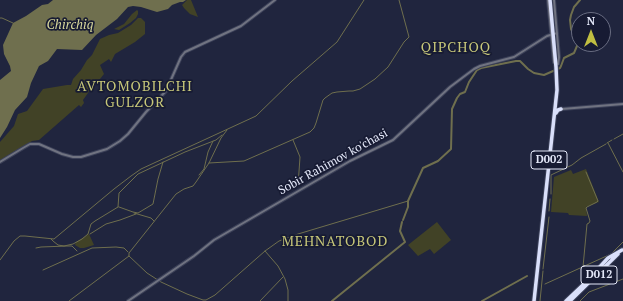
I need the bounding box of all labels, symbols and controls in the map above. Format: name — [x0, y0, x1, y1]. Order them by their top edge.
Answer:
north arrow — [571, 12, 611, 52]
text: N — [587, 14, 595, 28]
water label: Chirchiq — [47, 17, 93, 33]
district label: QIPCHOQ — [421, 40, 491, 56]
district label: AVTOMOBILCHI GULZOR — [77, 79, 193, 112]
street label: Sobir Rahimov ko'chasi — [276, 126, 390, 198]
road number: D002 — [531, 151, 567, 169]
district label: MEHNATOBOD — [282, 234, 388, 250]
road number: D012 — [581, 266, 617, 284]

